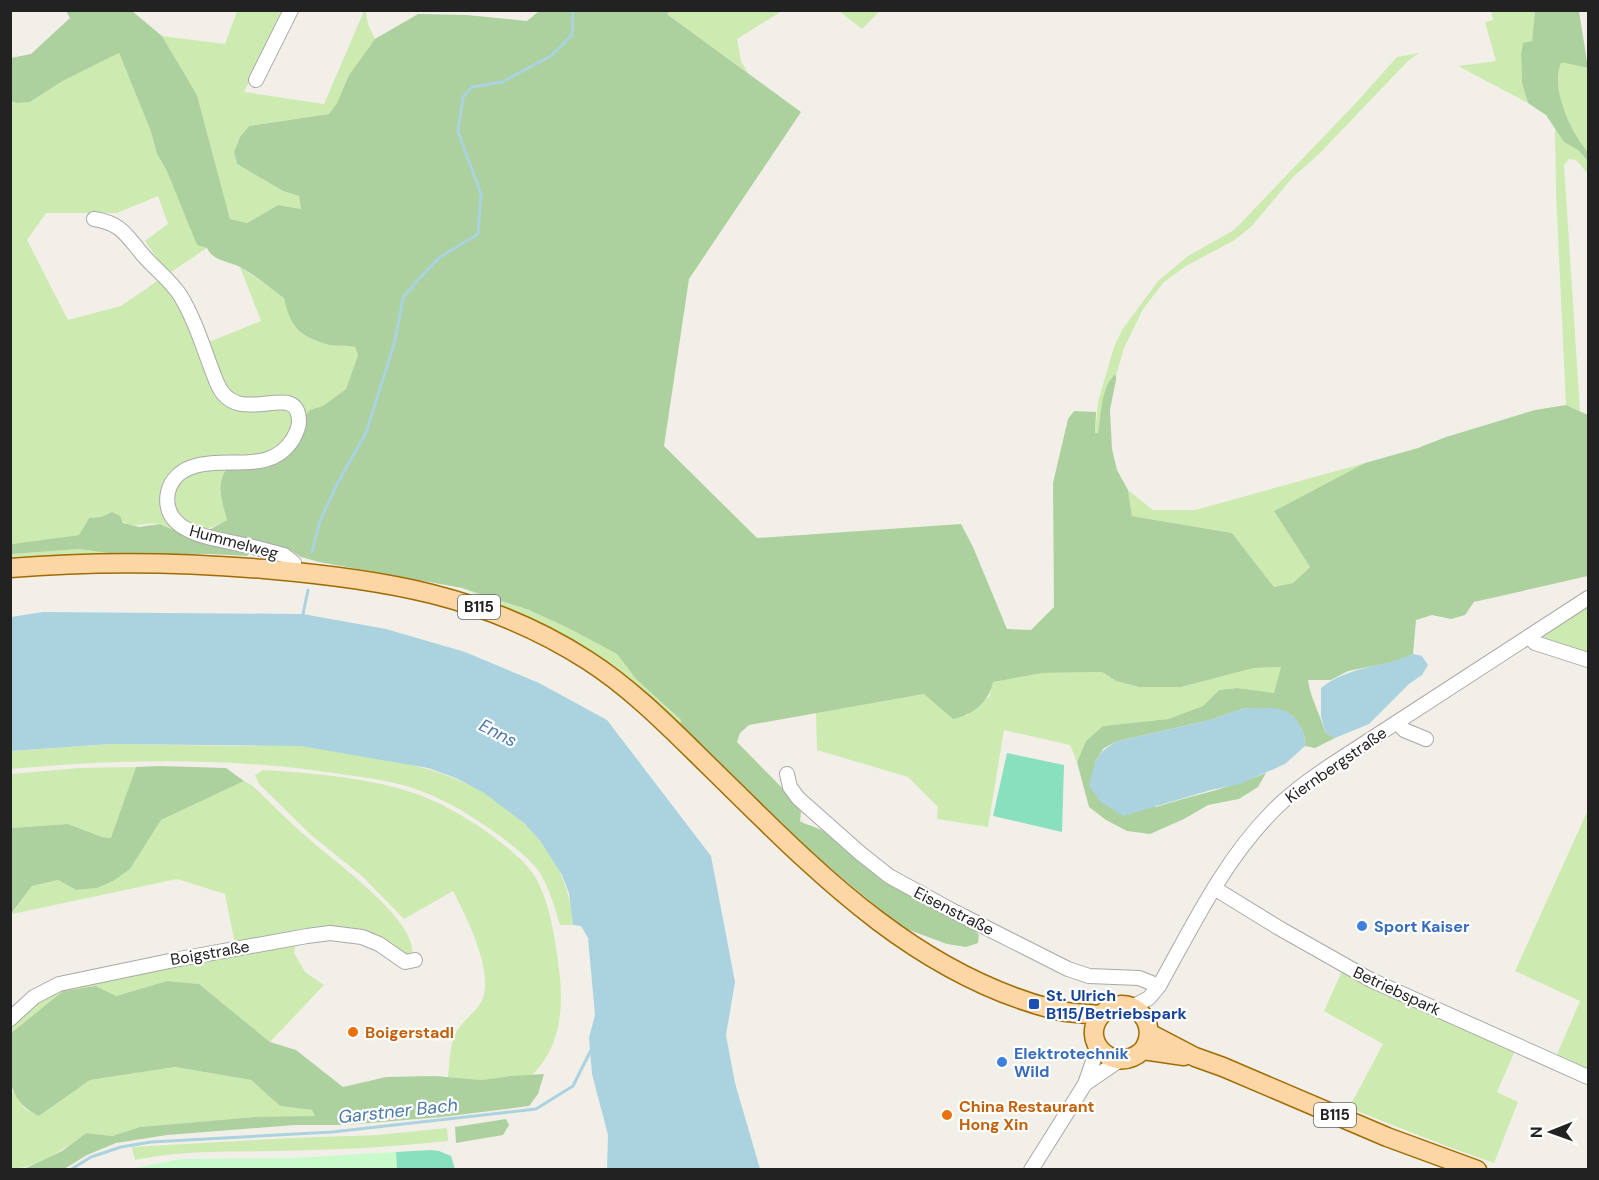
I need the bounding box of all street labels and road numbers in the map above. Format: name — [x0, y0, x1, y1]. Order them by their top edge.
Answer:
street label: Hummelweg — [187, 520, 281, 564]
road number: B115 — [458, 595, 500, 619]
street label: Kiernbergstraße — [1281, 722, 1391, 808]
street label: Eisenstraße — [910, 882, 998, 940]
street label: Boigstraße — [169, 936, 251, 970]
street label: Betriebspark — [1350, 962, 1444, 1020]
road number: B115 — [1314, 1103, 1356, 1127]

